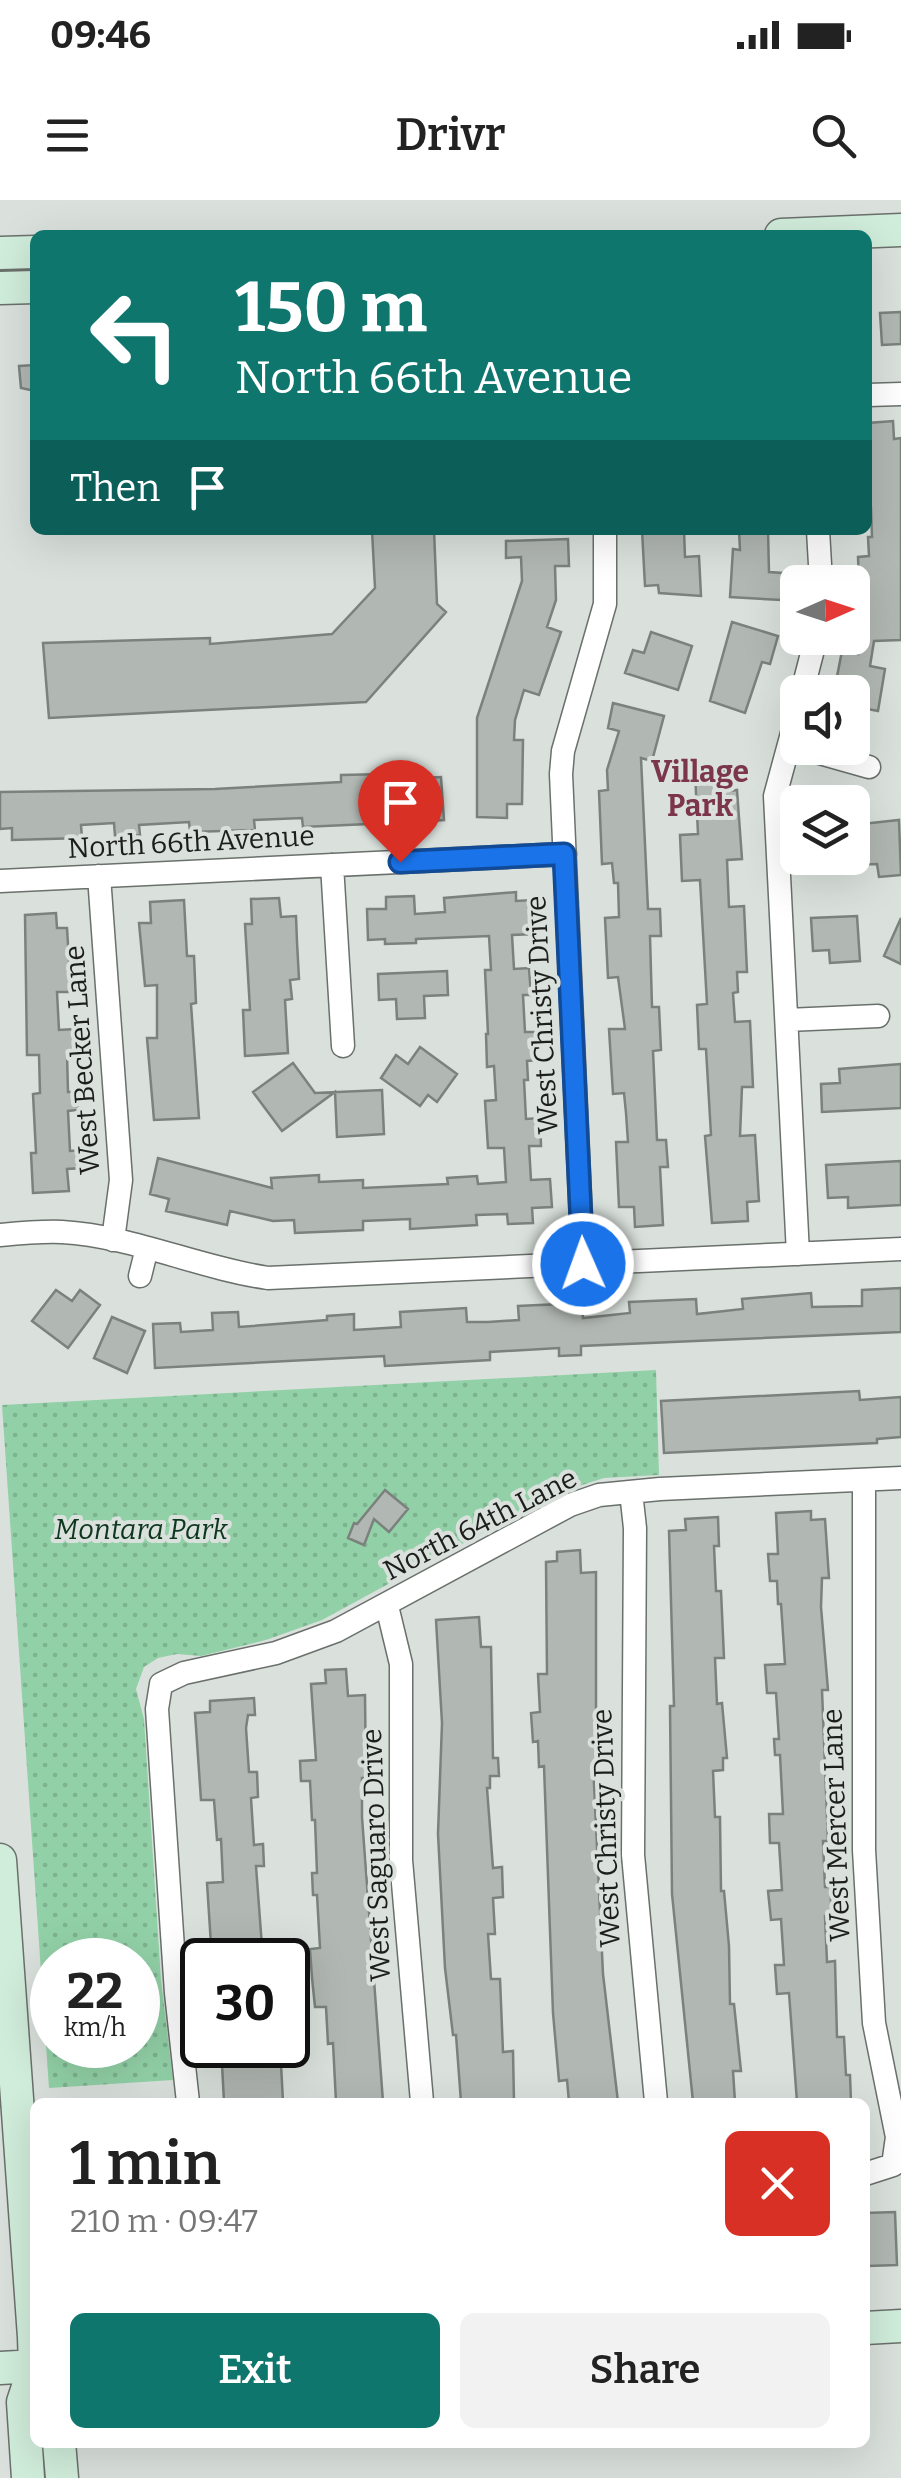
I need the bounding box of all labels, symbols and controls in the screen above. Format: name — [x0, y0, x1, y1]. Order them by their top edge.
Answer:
text: 09:46 — [50, 12, 151, 58]
icon: menu — [40, 108, 95, 163]
text: Drivr — [396, 108, 505, 162]
icon: search — [806, 108, 861, 163]
text: 150 m — [235, 266, 427, 350]
icon: left — [70, 270, 200, 400]
text: North 66th Avenue — [235, 351, 632, 405]
icon: arrive — [180, 460, 235, 515]
text: Then — [70, 465, 160, 511]
north arrow — [780, 565, 870, 655]
map controls — [780, 565, 870, 875]
button: sound — [780, 675, 870, 765]
district label: Village Park — [651, 754, 749, 824]
pin — [358, 760, 443, 863]
icon: arrive — [373, 775, 428, 830]
button: layers — [780, 785, 870, 875]
street label: North 66th Avenue — [67, 819, 315, 865]
street label: West Christy Drive — [519, 895, 565, 1135]
street label: West Becker Lane — [58, 944, 106, 1176]
position arrow — [531, 1212, 635, 1316]
street label: North 64th Lane — [378, 1461, 582, 1587]
park label: Montara Park — [54, 1513, 228, 1546]
street label: West Christy Drive — [585, 1708, 627, 1948]
street label: West Mercer Lane — [815, 1708, 857, 1942]
street label: West Saguaro Drive — [355, 1728, 397, 1982]
speed limit sign: 30 — [180, 1938, 310, 2068]
text: 22 — [67, 1961, 123, 2021]
text: km/h — [64, 2013, 126, 2043]
text: 1 min — [70, 2128, 221, 2200]
button: close — [725, 2131, 830, 2236]
text: 210 m · 09:47 — [70, 2202, 258, 2240]
button: Exit — [70, 2313, 440, 2428]
button: Share — [460, 2313, 830, 2428]

